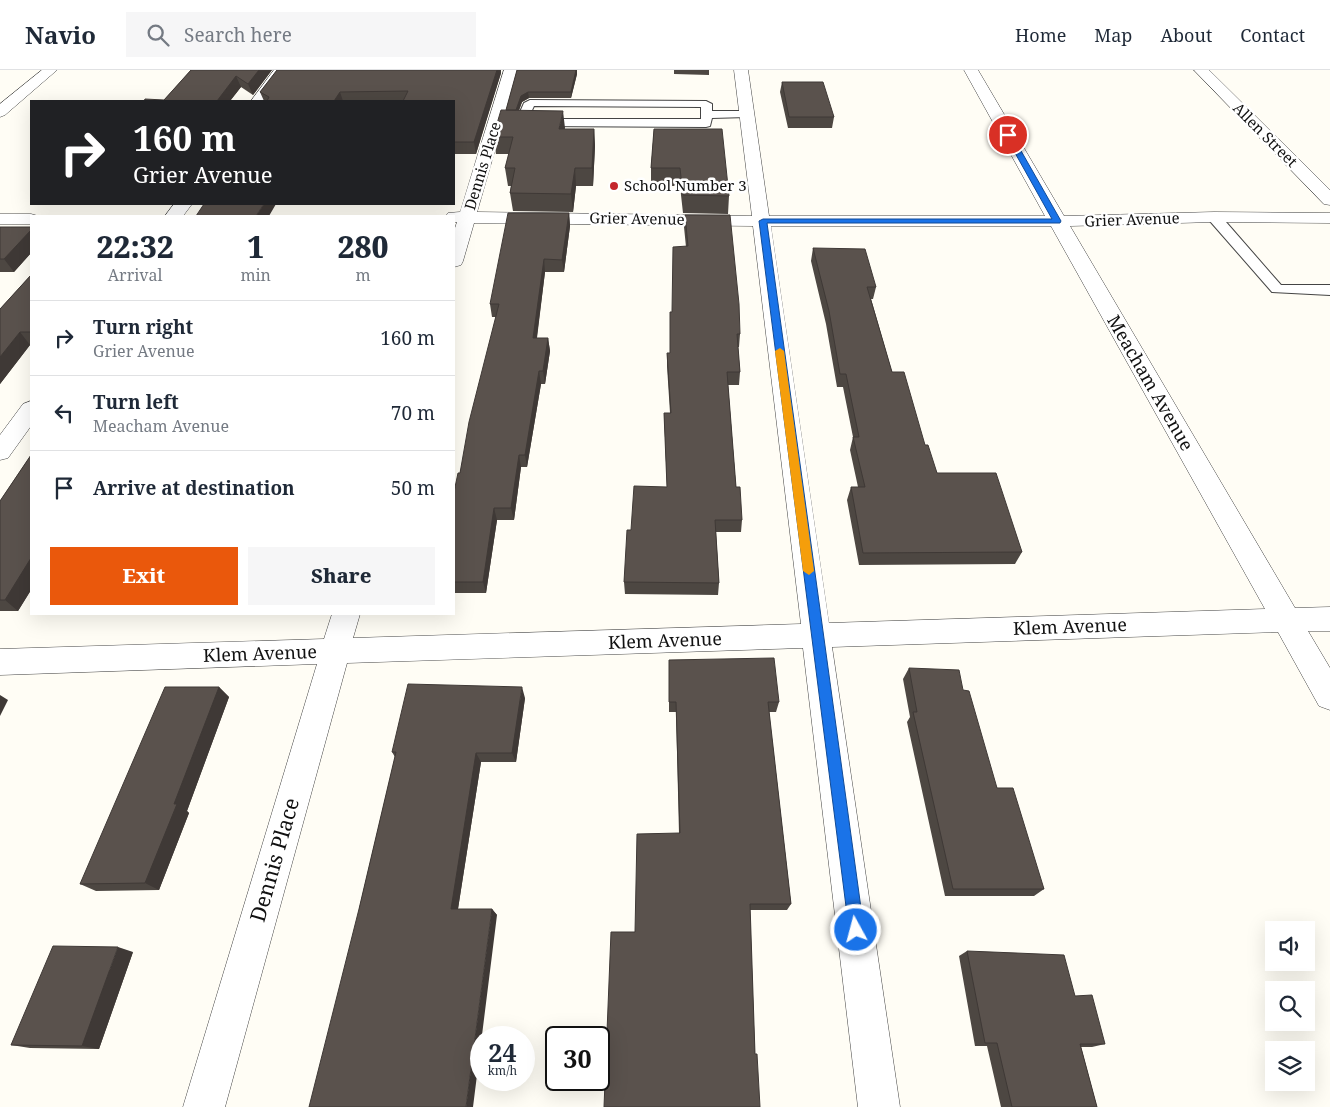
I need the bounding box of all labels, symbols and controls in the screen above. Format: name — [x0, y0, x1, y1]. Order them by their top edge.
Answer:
search box — [126, 12, 476, 57]
text: Navio — [25, 18, 96, 51]
icon: search — [144, 21, 172, 49]
text: Search here — [184, 22, 292, 48]
text: Home — [1015, 23, 1066, 47]
text: Map — [1094, 23, 1132, 47]
text: About — [1160, 23, 1212, 47]
text: Contact — [1240, 23, 1305, 47]
street label: Allen Street — [1229, 98, 1302, 171]
text: 160 m — [133, 114, 236, 161]
pin — [987, 114, 1029, 156]
street label: Dennis Place — [459, 119, 505, 212]
icon: right — [50, 120, 115, 185]
icon: arrive — [994, 121, 1022, 149]
text: Grier Avenue — [133, 159, 273, 189]
place label: School Number 3 — [624, 175, 747, 195]
marker: School Number 3 — [608, 180, 620, 192]
street label: Grier Avenue — [589, 207, 685, 229]
street label: Grier Avenue — [1084, 207, 1180, 231]
text: 22:32 — [97, 226, 174, 267]
text: 1 — [247, 226, 264, 267]
text: 280 — [337, 226, 388, 267]
text: Arrival — [108, 264, 163, 286]
text: min — [240, 264, 271, 286]
text: m — [355, 264, 371, 286]
street label: Meacham Avenue — [1102, 310, 1200, 455]
text: Turn right — [93, 314, 193, 340]
icon: right — [50, 324, 78, 352]
text: 160 m — [380, 325, 435, 351]
text: Grier Avenue — [93, 340, 195, 362]
text: Turn left — [93, 389, 179, 415]
icon: left — [50, 399, 78, 427]
text: 70 m — [391, 400, 435, 426]
text: Meacham Avenue — [93, 415, 229, 437]
icon: arrive — [50, 474, 78, 502]
text: Arrive at destination — [93, 475, 295, 501]
text: 50 m — [391, 475, 435, 501]
button: Exit — [50, 547, 238, 605]
button: Share — [248, 547, 435, 605]
street label: Klem Avenue — [1013, 612, 1127, 640]
street label: Klem Avenue — [608, 626, 722, 654]
street label: Klem Avenue — [203, 639, 317, 667]
street label: Dennis Place — [243, 794, 305, 925]
position arrow — [829, 903, 881, 955]
map controls — [1265, 921, 1315, 1091]
button: sound — [1265, 921, 1315, 971]
button: search — [1265, 981, 1315, 1031]
speed limit sign: 30 — [545, 1026, 610, 1091]
text: 24 — [488, 1035, 517, 1069]
button: layers — [1265, 1041, 1315, 1091]
text: km/h — [488, 1062, 517, 1079]

